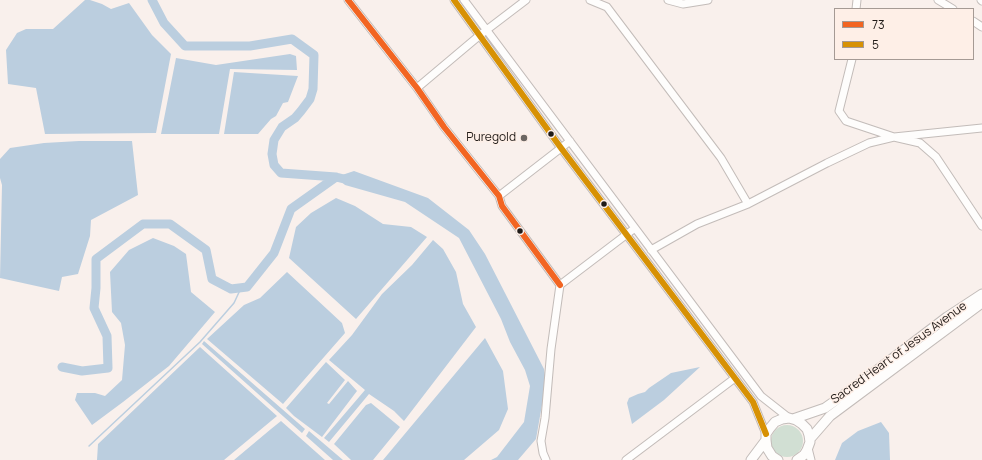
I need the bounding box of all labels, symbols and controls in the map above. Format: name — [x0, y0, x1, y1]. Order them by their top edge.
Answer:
legend — [834, 8, 974, 60]
text: 73 — [872, 16, 885, 33]
text: 5 — [872, 36, 879, 53]
unlabelled marker — [546, 129, 556, 139]
place label: Puregold — [466, 131, 516, 145]
marker: Puregold — [519, 133, 529, 143]
unlabelled marker — [599, 199, 609, 209]
unlabelled marker — [515, 226, 525, 236]
street label: Sacred Heart of Jesus Avenue — [828, 299, 970, 407]

